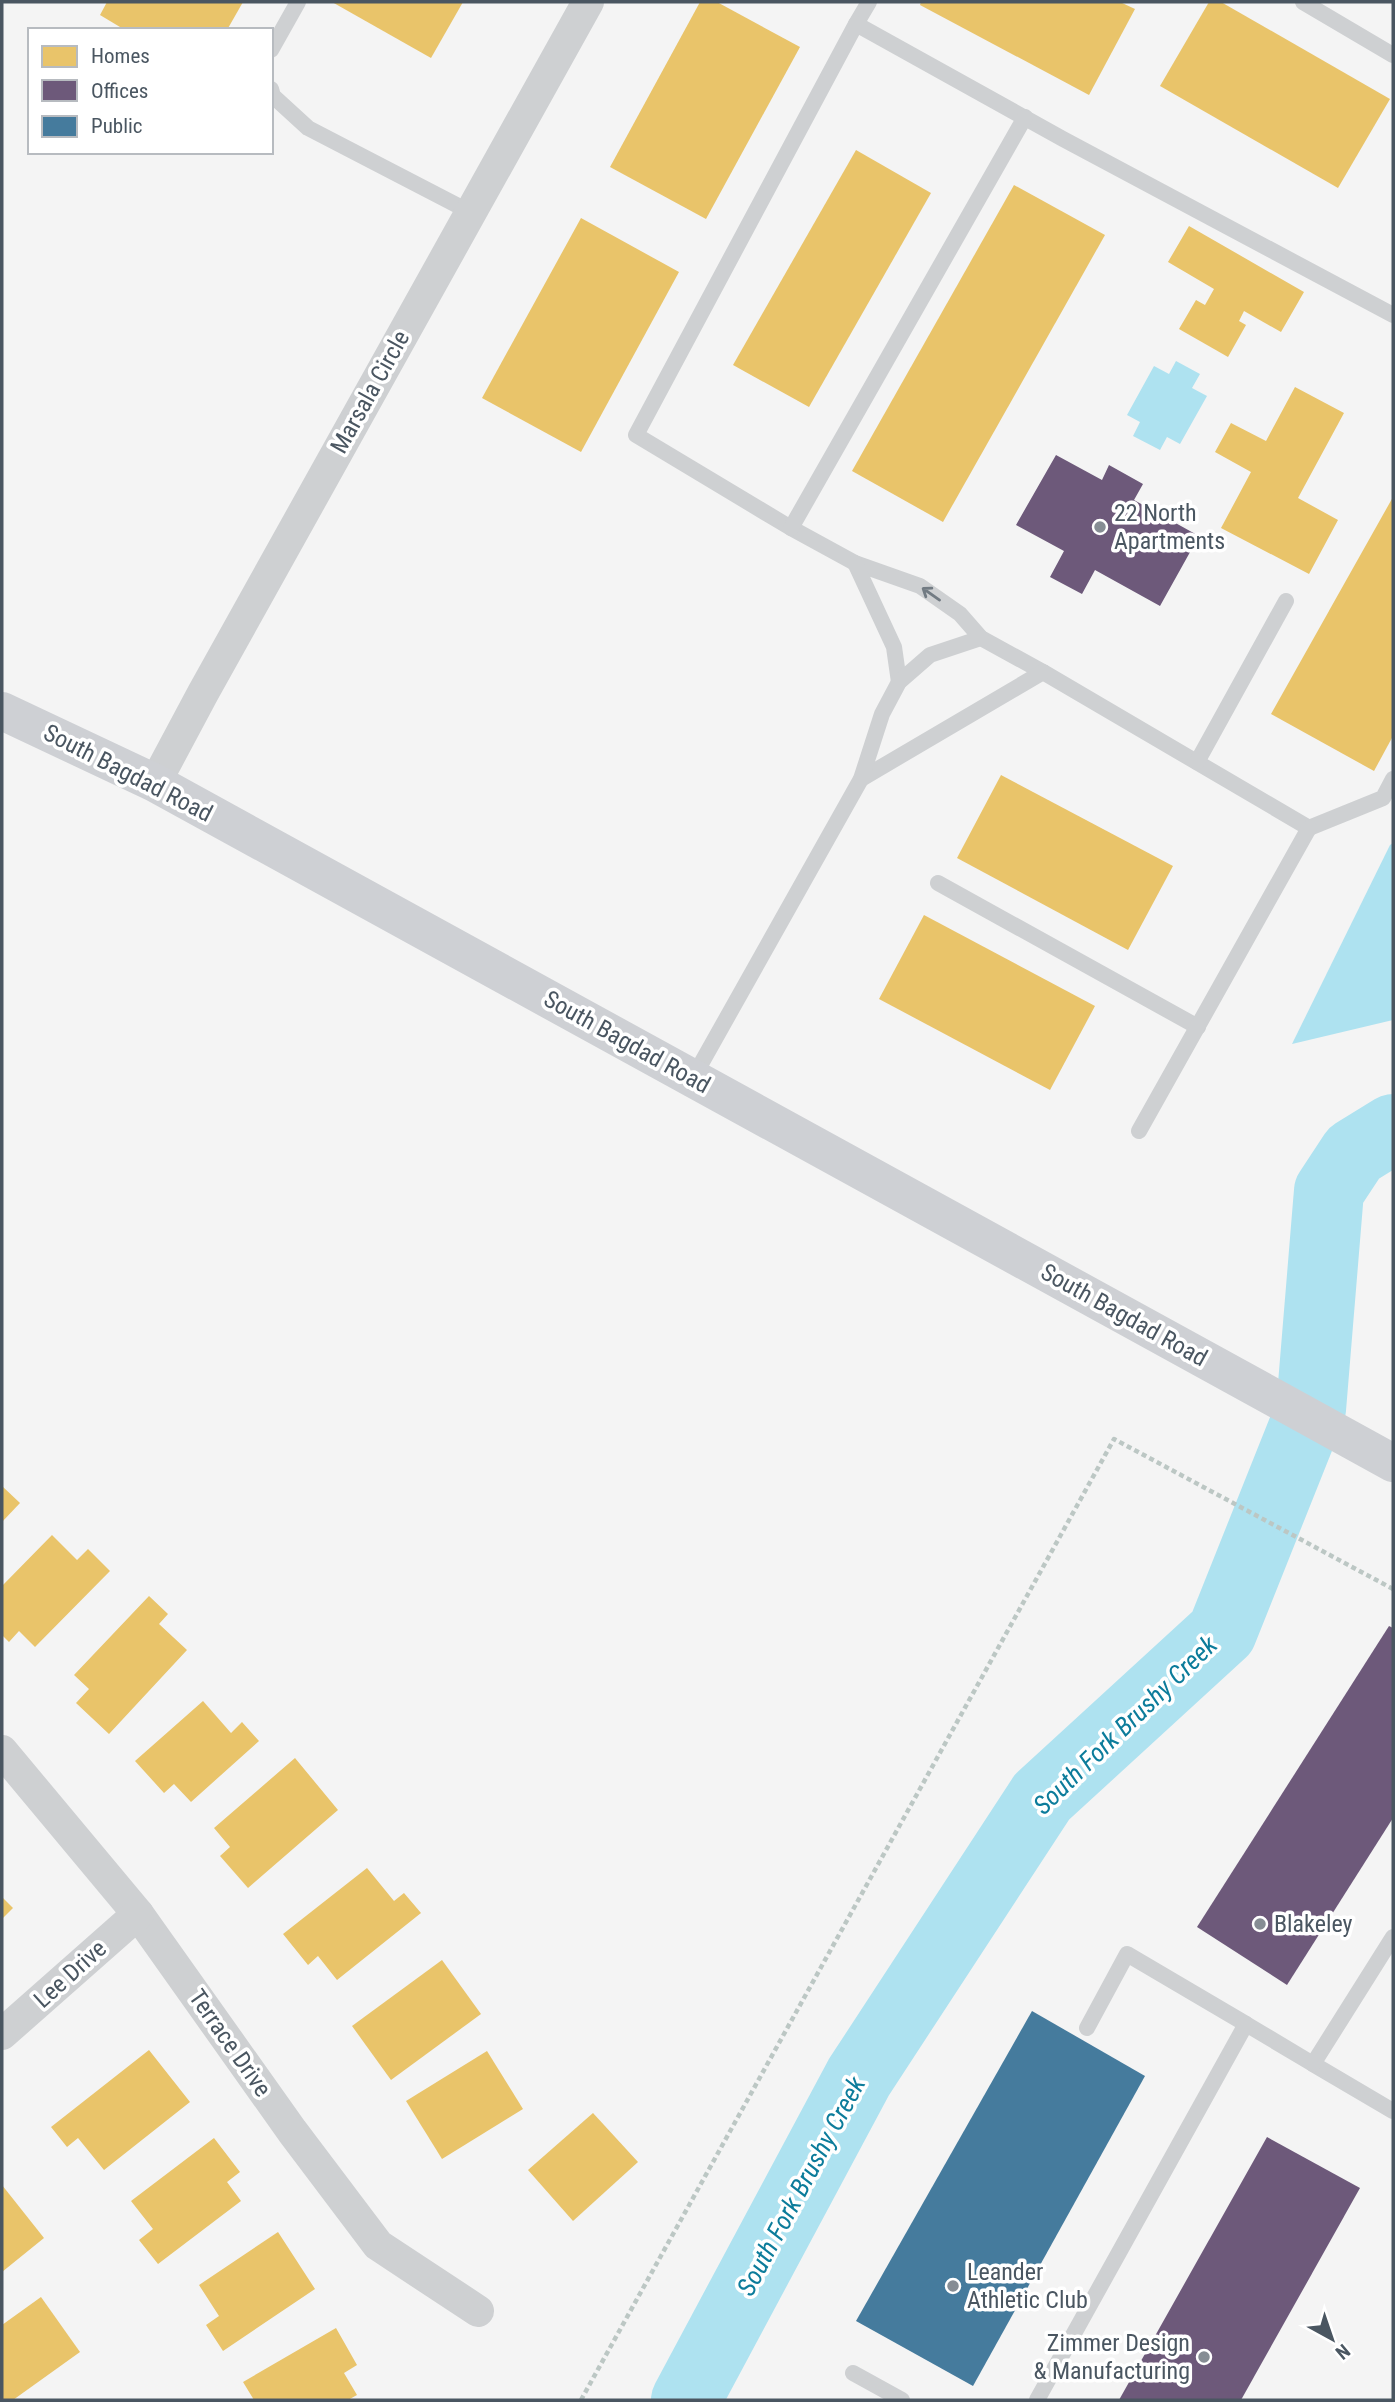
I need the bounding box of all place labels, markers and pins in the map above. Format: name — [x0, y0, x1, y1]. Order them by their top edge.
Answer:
place label: 22 North Apartments — [1114, 499, 1225, 555]
marker: 22 North Apartments — [1092, 519, 1108, 535]
place label: Blakeley — [1274, 1910, 1353, 1938]
marker: Blakeley — [1252, 1916, 1268, 1932]
place label: Leander Athletic Club — [967, 2258, 1088, 2314]
marker: Leander Athletic Club — [945, 2278, 961, 2294]
place label: Zimmer Design & Manufacturing — [1033, 2329, 1190, 2385]
marker: Zimmer Design & Manufacturing — [1196, 2349, 1212, 2365]

